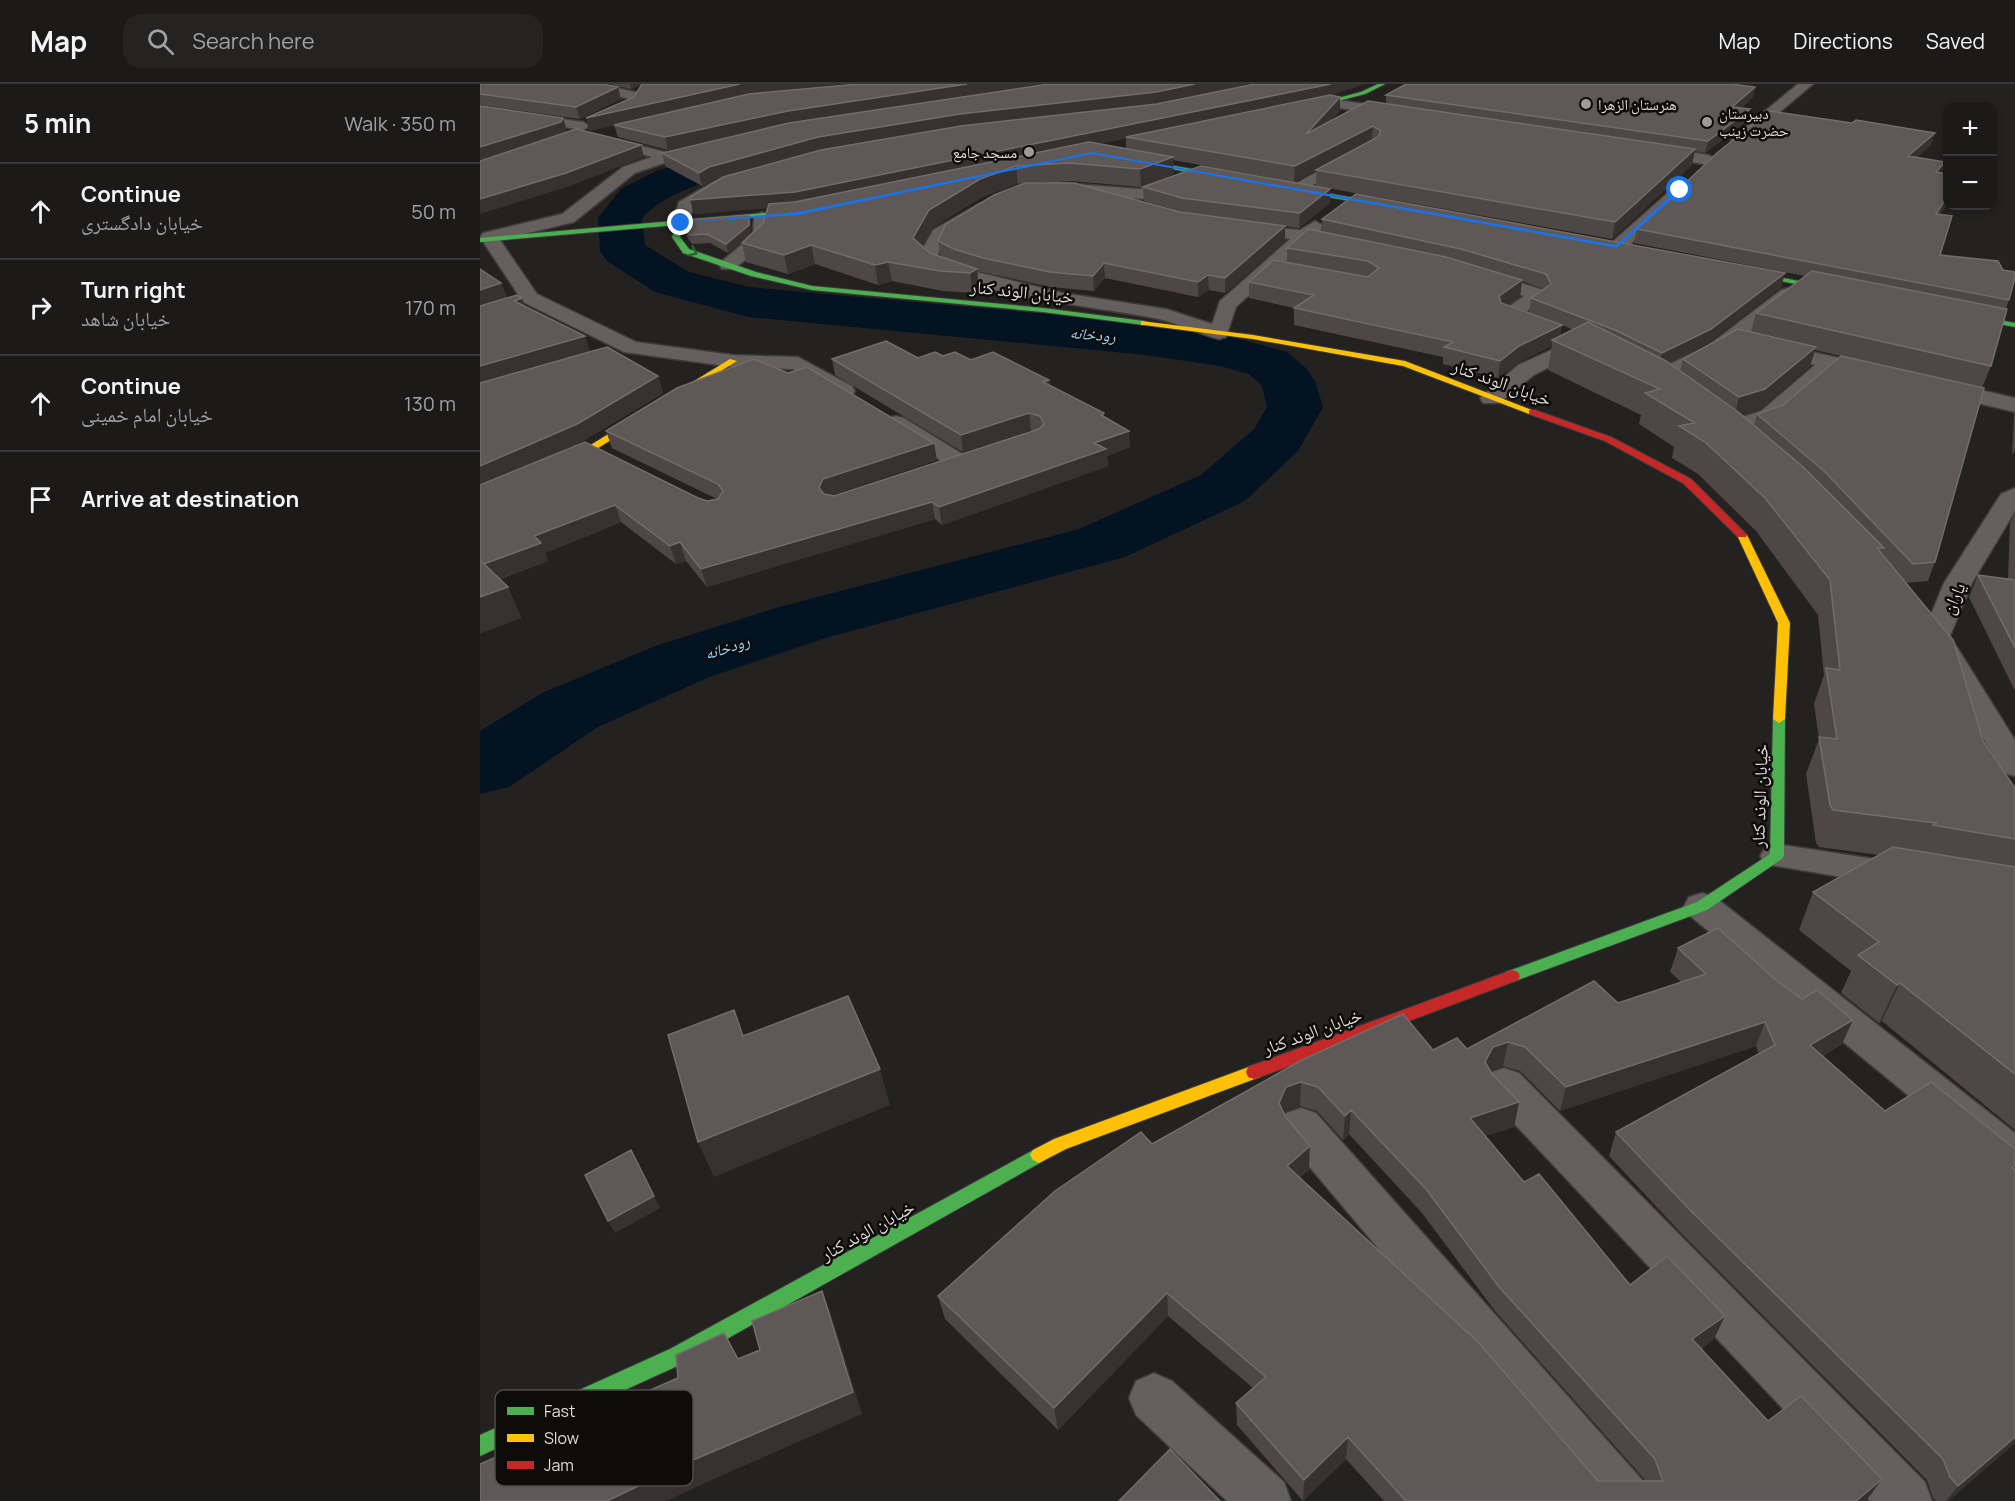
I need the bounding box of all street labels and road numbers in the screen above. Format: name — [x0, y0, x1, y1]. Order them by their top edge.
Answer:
street label: خیابان الوند کنار — [968, 274, 1075, 308]
street label: خیابان الوند کنار — [1448, 353, 1555, 411]
street label: یاران — [1935, 578, 1971, 618]
street label: خیابان الوند کنار — [1745, 744, 1773, 849]
street label: خیابان الوند کنار — [1258, 1002, 1365, 1060]
street label: خیابان الوند کنار — [815, 1194, 918, 1266]

